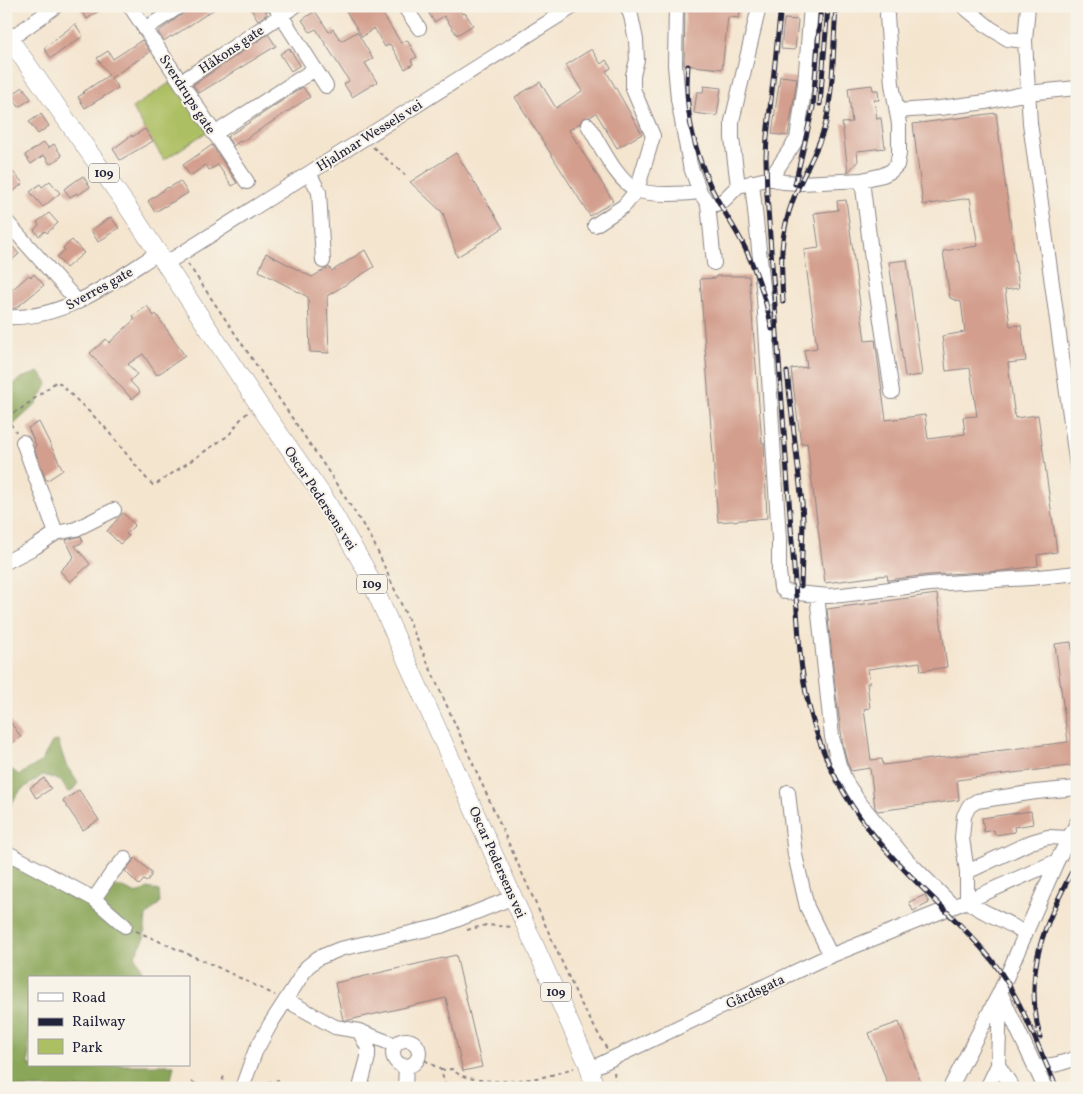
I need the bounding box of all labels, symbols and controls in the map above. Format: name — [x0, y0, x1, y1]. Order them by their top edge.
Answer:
street label: Håkons gate — [195, 21, 268, 79]
street label: Sverdrups gate — [154, 51, 220, 139]
street label: Hjalmar Wessels vei — [313, 96, 427, 177]
road number: 109 — [89, 164, 119, 182]
street label: Sverres gate — [63, 263, 137, 316]
street label: Oscar Pedersens vei — [279, 443, 361, 555]
road number: 109 — [357, 574, 387, 594]
street label: Oscar Pedersens vei — [463, 804, 530, 922]
street label: Gårdsgata — [723, 970, 788, 1014]
legend — [28, 976, 190, 1066]
road number: 109 — [541, 982, 571, 1002]
text: Road — [72, 988, 106, 1009]
text: Railway — [72, 1012, 125, 1033]
text: Park — [72, 1038, 103, 1059]

